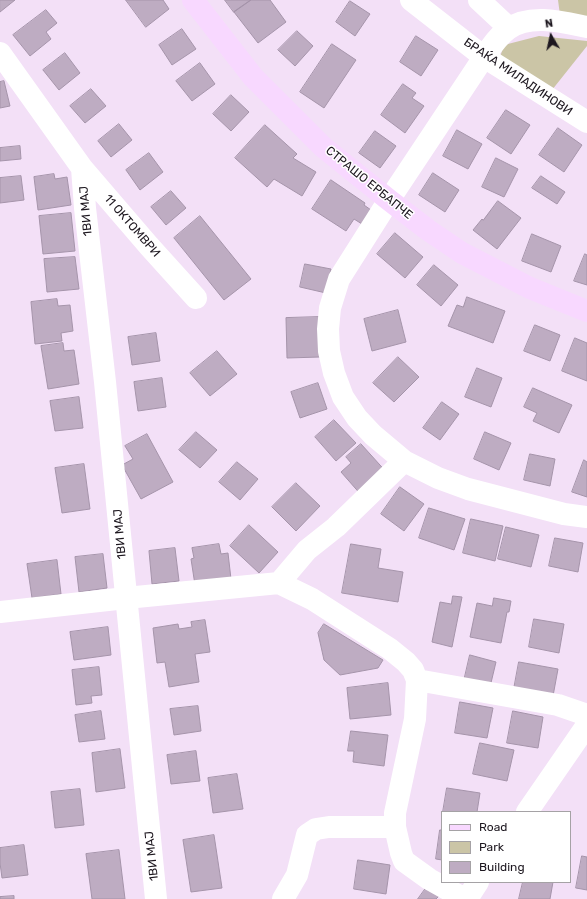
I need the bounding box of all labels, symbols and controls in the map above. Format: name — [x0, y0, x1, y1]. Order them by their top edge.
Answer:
north arrow — [531, 16, 571, 56]
text: N — [544, 17, 554, 31]
street label: БРАЌА МИЛАДИНОВИ — [461, 35, 575, 119]
street label: СТРАШО ЕРБАПЧЕ — [323, 144, 415, 222]
street label: 1ВИ МАЈ — [77, 185, 95, 237]
street label: 11 ОКТОМВРИ — [101, 192, 163, 260]
street label: 1ВИ МАЈ — [111, 508, 129, 560]
legend — [441, 811, 571, 883]
text: Road — [479, 820, 507, 834]
street label: 1ВИ МАЈ — [142, 830, 162, 882]
text: Park — [479, 840, 504, 854]
text: Building — [479, 860, 525, 874]

